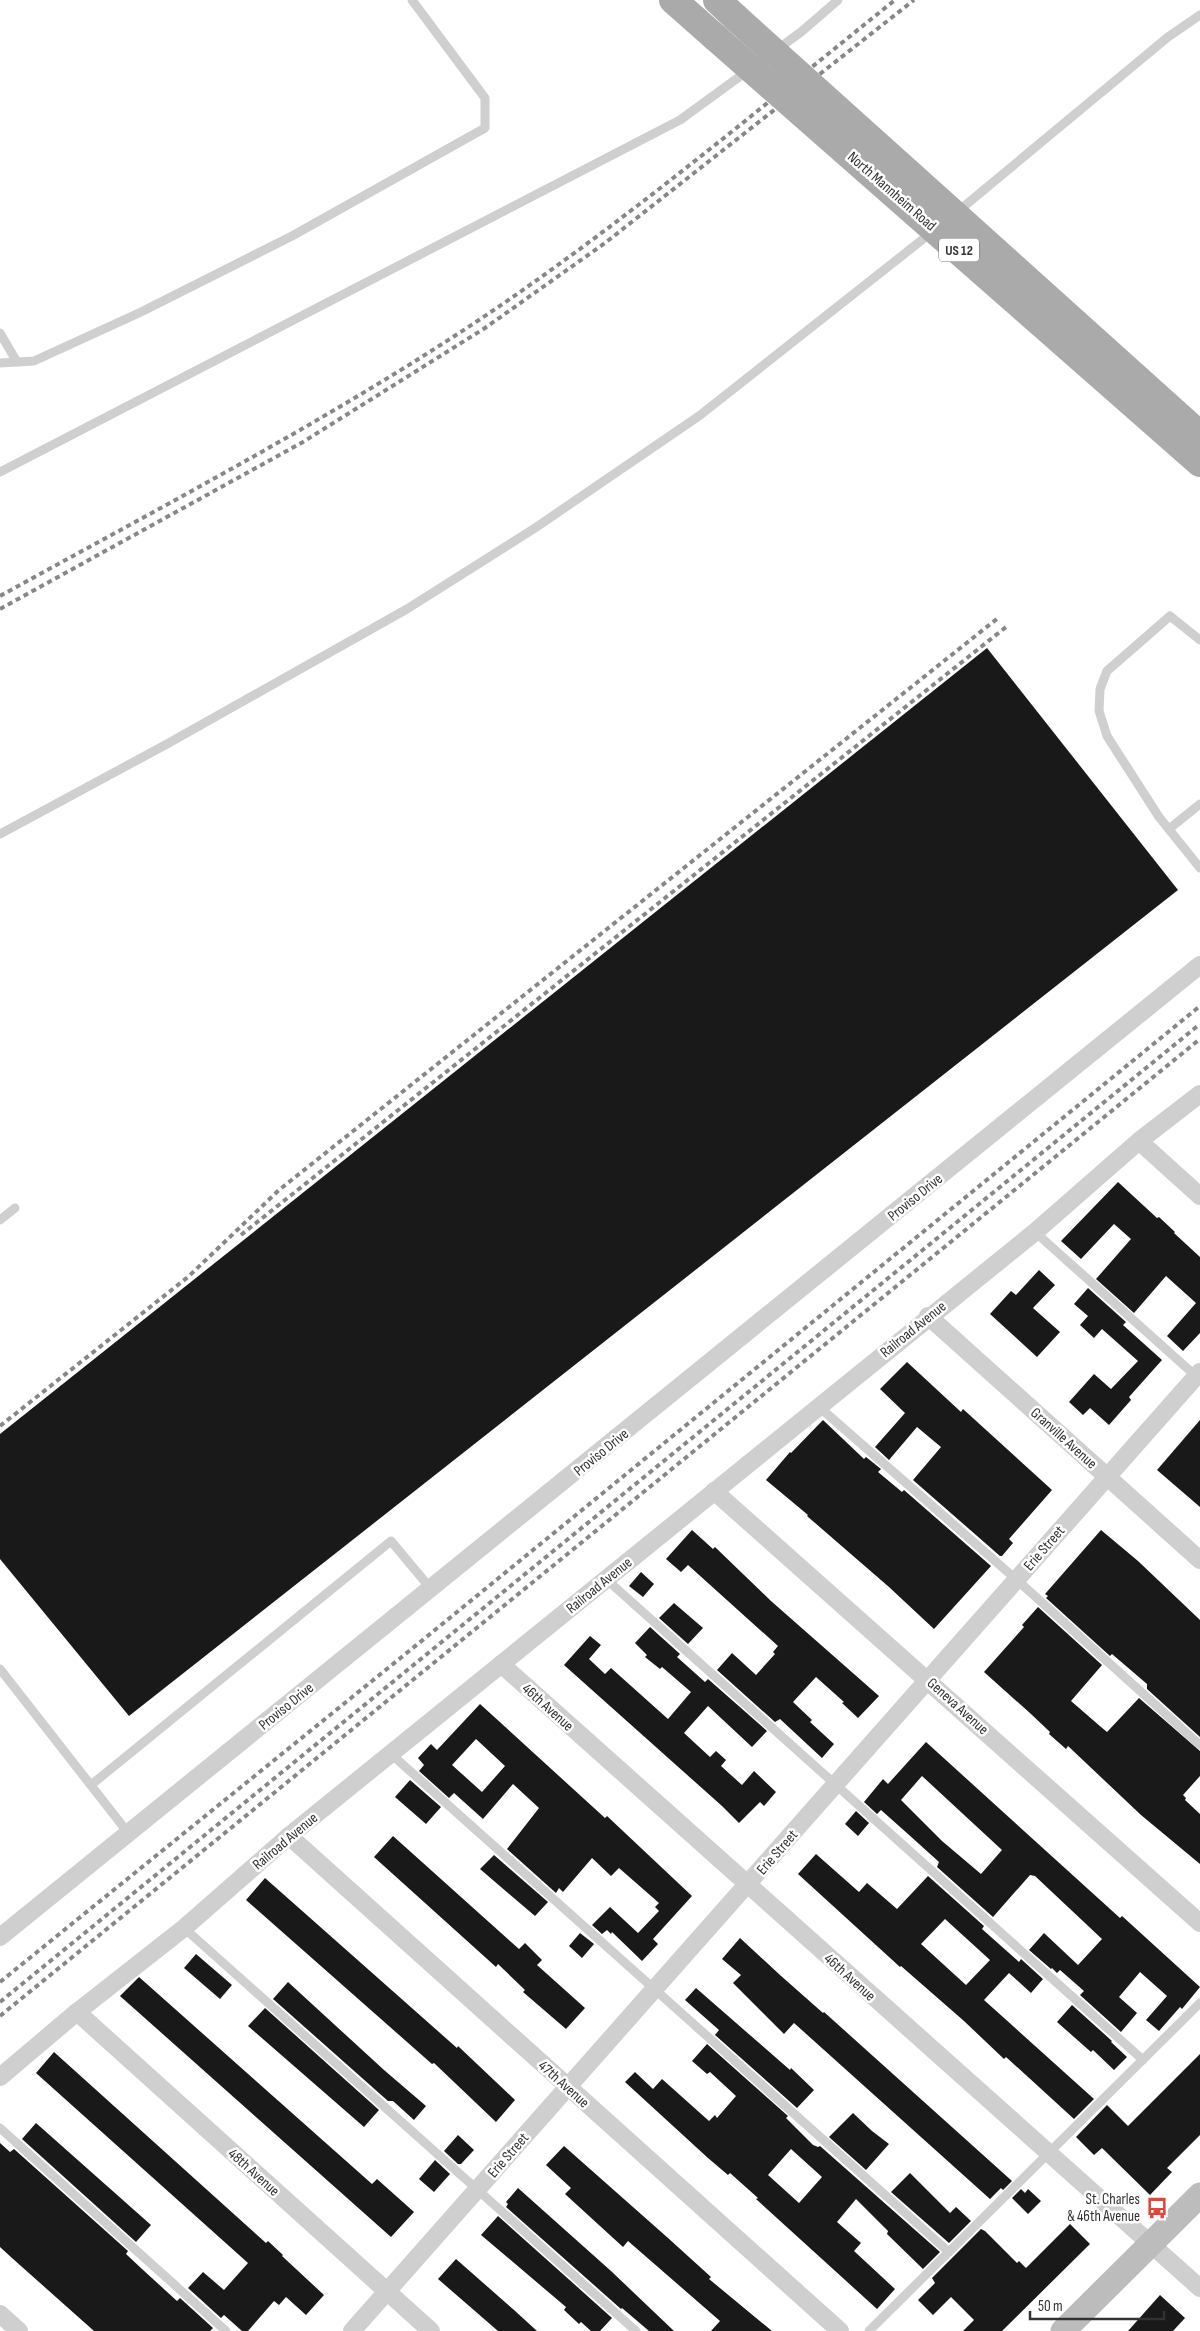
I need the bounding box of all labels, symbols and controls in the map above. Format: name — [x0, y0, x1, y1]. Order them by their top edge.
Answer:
street label: North Mannheim Road — [843, 148, 940, 235]
road number: US 12 — [939, 238, 979, 262]
street label: Proviso Drive — [884, 1169, 947, 1225]
street label: Railroad Avenue — [876, 1297, 950, 1362]
street label: Granville Avenue — [1026, 1404, 1101, 1473]
street label: Proviso Drive — [570, 1424, 633, 1480]
street label: Erie Street — [1020, 1522, 1069, 1575]
street label: Railroad Avenue — [562, 1553, 636, 1618]
street label: Geneva Avenue — [923, 1674, 992, 1739]
street label: Proviso Drive — [255, 1678, 318, 1734]
street label: 46th Avenue — [518, 1679, 577, 1735]
street label: Railroad Avenue — [249, 1809, 322, 1874]
street label: Erie Street — [753, 1826, 802, 1879]
street label: 46th Avenue — [820, 1949, 879, 2005]
street label: 47th Avenue — [534, 2056, 593, 2112]
street label: Erie Street — [484, 2129, 533, 2182]
street label: 48th Avenue — [224, 2144, 283, 2200]
place label: St. Charles & 46th Avenue — [1067, 2190, 1140, 2226]
bus stop icon: St. Charles & 46th Avenue — [1144, 2195, 1170, 2221]
scale bar — [1030, 2288, 1164, 2320]
text: 50 m — [1038, 2297, 1063, 2316]

